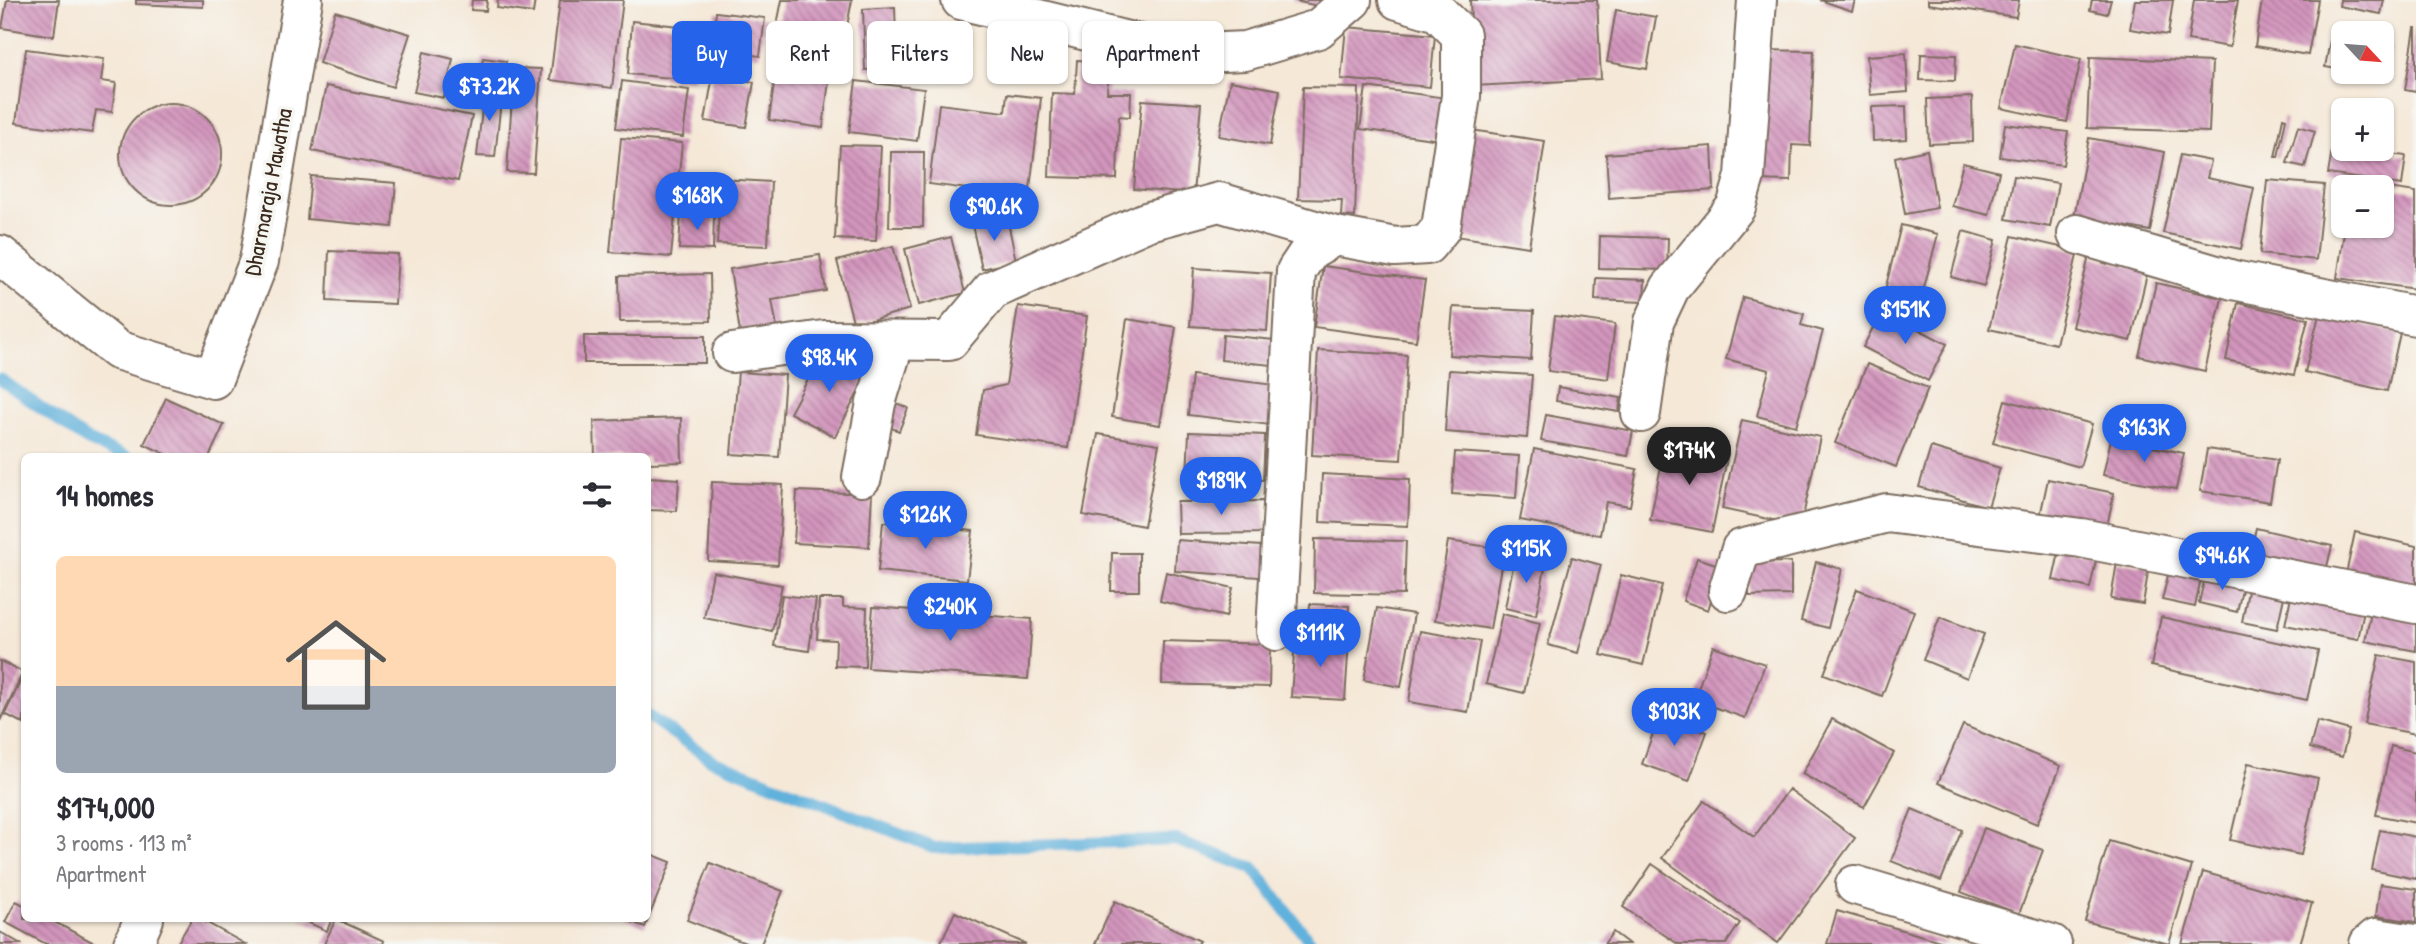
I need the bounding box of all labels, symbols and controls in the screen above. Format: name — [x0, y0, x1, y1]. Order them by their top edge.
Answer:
chip: Buy — [672, 21, 752, 84]
chip: Rent — [766, 21, 853, 84]
chip: Filters — [867, 21, 973, 84]
chip: New — [987, 21, 1068, 84]
chip: Apartment — [1082, 21, 1224, 84]
north arrow — [2331, 21, 2394, 84]
map controls — [2331, 21, 2394, 238]
pin: $73.2K — [432, 64, 546, 123]
text: $73.2K — [458, 70, 520, 101]
button: + — [2331, 98, 2394, 161]
street label: Dharmaraja Mawatha — [236, 106, 299, 278]
pin: $168K — [648, 173, 746, 232]
button: − — [2331, 175, 2394, 238]
text: $168K — [671, 179, 723, 210]
pin: $90.6K — [937, 184, 1051, 243]
text: $90.6K — [966, 190, 1022, 221]
pin: $151K — [1856, 286, 1954, 346]
text: $151K — [1880, 293, 1930, 324]
pin: $98.4K — [772, 334, 886, 394]
text: $98.4K — [801, 341, 857, 372]
pin: $163K — [2095, 405, 2193, 464]
text: $163K — [2118, 411, 2170, 442]
pin: $174K — [1640, 428, 1738, 487]
text: $174K — [1663, 434, 1715, 465]
pin: $189K — [1172, 458, 1270, 517]
text: $189K — [1196, 464, 1246, 495]
text: 14 homes — [56, 475, 154, 515]
icon: filters — [578, 476, 616, 514]
pin: $126K — [876, 491, 974, 551]
text: $126K — [899, 498, 951, 529]
pin: $115K — [1477, 526, 1575, 585]
text: $115K — [1501, 532, 1551, 563]
pin: $94.6K — [2165, 532, 2279, 592]
text: $94.6K — [2195, 539, 2249, 570]
pin: $240K — [901, 584, 999, 643]
text: $240K — [923, 590, 977, 621]
icon: home — [273, 602, 399, 728]
pin: $111K — [1271, 610, 1369, 669]
text: $111K — [1296, 616, 1344, 647]
pin: $103K — [1625, 688, 1723, 748]
text: $103K — [1648, 695, 1700, 726]
text: $174,000 — [56, 787, 155, 827]
text: 3 rooms · 113 m² — [56, 827, 192, 858]
text: Apartment — [56, 858, 146, 889]

